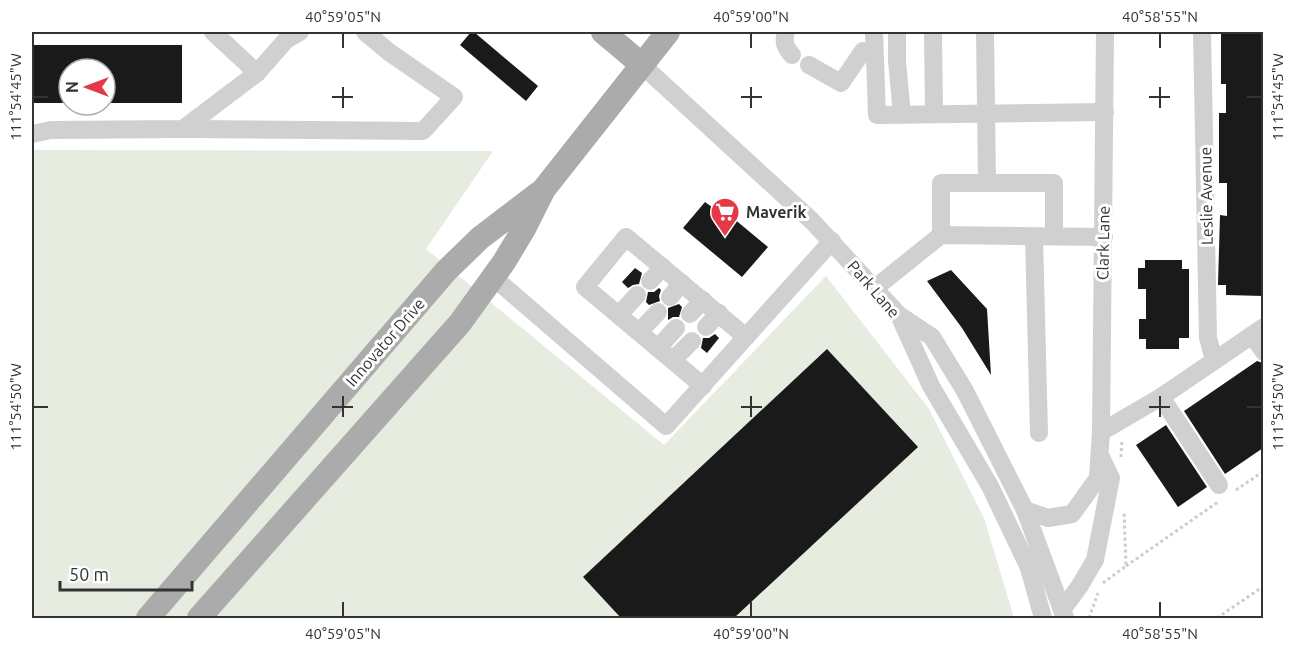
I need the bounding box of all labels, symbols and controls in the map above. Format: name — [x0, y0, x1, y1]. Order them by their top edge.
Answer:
text: 40°59'05"N — [305, 8, 381, 25]
text: 40°59'00"N — [713, 8, 789, 25]
text: 40°58'55"N — [1122, 8, 1198, 25]
text: 111°54'45"W — [7, 53, 24, 141]
text: 111°54'45"W — [1269, 53, 1286, 141]
north arrow — [57, 57, 117, 117]
text: N — [63, 81, 81, 93]
street label: Leslie Avenue — [1196, 147, 1216, 245]
supermarket icon: Maverik — [709, 196, 741, 238]
place label: Maverik — [746, 203, 806, 221]
street label: Clark Lane — [1093, 206, 1113, 280]
street label: Park Lane — [844, 257, 904, 321]
street label: Innovator Drive — [342, 294, 428, 390]
text: 111°54'50"W — [7, 363, 24, 451]
text: 111°54'50"W — [1269, 363, 1286, 451]
scale bar — [60, 554, 192, 592]
text: 50 m — [69, 564, 109, 584]
text: 40°59'05"N — [305, 625, 381, 642]
text: 40°59'00"N — [713, 625, 789, 642]
text: 40°58'55"N — [1122, 625, 1198, 642]

